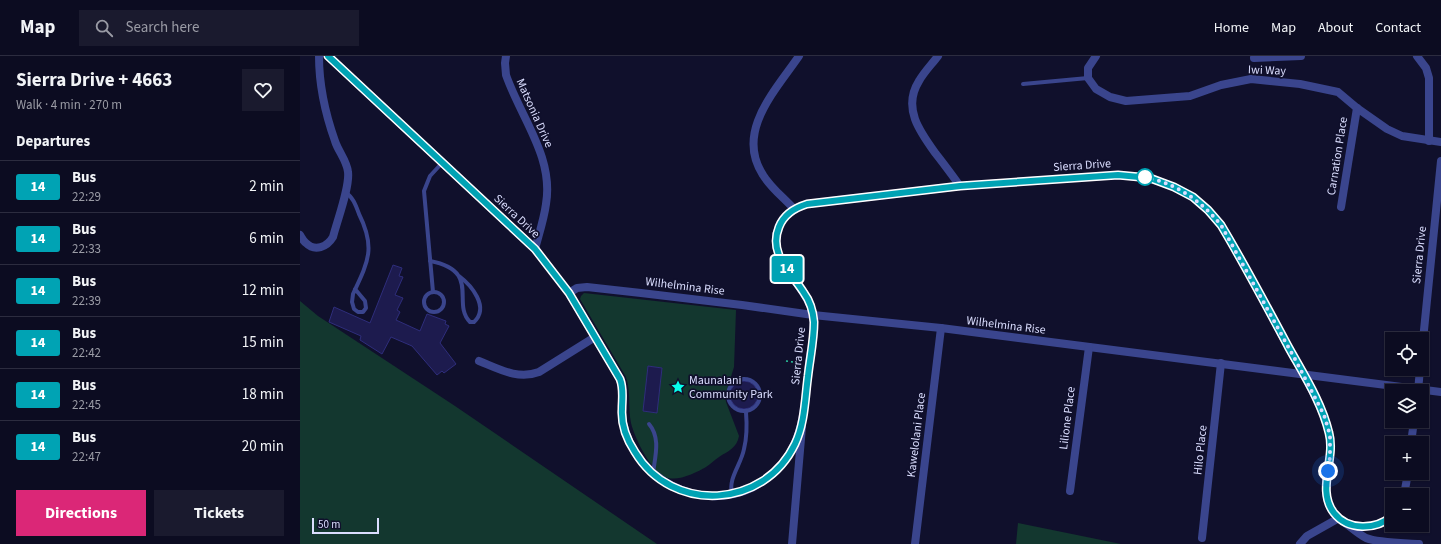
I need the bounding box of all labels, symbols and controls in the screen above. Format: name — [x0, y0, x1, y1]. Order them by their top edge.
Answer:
search box — [79, 10, 359, 46]
text: Map — [20, 14, 55, 41]
icon: search — [93, 17, 115, 39]
text: Search here — [125, 17, 199, 38]
text: Home — [1214, 18, 1249, 38]
text: Map — [1271, 18, 1296, 38]
text: About — [1318, 18, 1353, 38]
text: Contact — [1375, 18, 1421, 38]
street label: Iwi Way — [1248, 61, 1287, 80]
text: Sierra Drive + 4663 — [16, 67, 172, 94]
button: heart — [242, 69, 284, 111]
street label: Matsonia Drive — [512, 76, 557, 151]
text: Walk · 4 min · 270 m — [16, 96, 122, 114]
street label: Carnation Place — [1323, 116, 1352, 196]
text: Departures — [16, 131, 90, 152]
street label: Sierra Drive — [1053, 155, 1112, 176]
text: Bus — [72, 167, 96, 188]
unlabelled marker — [1136, 168, 1154, 186]
text: 2 min — [249, 176, 284, 197]
text: 14 — [31, 177, 45, 197]
text: 22:29 — [72, 188, 101, 206]
street label: Sierra Drive — [490, 190, 544, 242]
text: Bus — [72, 219, 96, 240]
street label: Sierra Drive — [1408, 225, 1431, 285]
text: 6 min — [249, 228, 284, 249]
text: 14 — [31, 229, 45, 249]
text: 22:33 — [72, 240, 101, 258]
line badge: 14 — [769, 256, 805, 282]
text: 14 — [780, 259, 794, 279]
text: Bus — [72, 271, 96, 292]
street label: Wilhelmina Rise — [644, 273, 726, 300]
text: 12 min — [242, 280, 284, 301]
text: 14 — [31, 281, 45, 301]
text: 22:39 — [72, 292, 101, 310]
street label: Wilhelmina Rise — [965, 312, 1047, 339]
text: Bus — [72, 323, 96, 344]
street label: Sierra Drive — [787, 326, 810, 386]
text: 15 min — [242, 332, 284, 353]
map controls — [1385, 332, 1429, 532]
button: locate — [1385, 332, 1429, 376]
text: 14 — [31, 333, 45, 353]
text: 22:42 — [72, 344, 101, 362]
place label: Maunalani Community Park — [689, 372, 773, 403]
text: Bus — [72, 375, 96, 396]
place icon: Maunalani Community Park — [670, 379, 686, 395]
text: 18 min — [242, 384, 284, 405]
button: layers — [1385, 384, 1429, 428]
text: 14 — [31, 385, 45, 405]
street label: Lilione Place — [1055, 386, 1080, 451]
street label: Kawelolani Place — [903, 392, 930, 478]
text: 22:45 — [72, 396, 101, 414]
street label: Hilo Place — [1189, 424, 1212, 476]
text: Bus — [72, 427, 96, 448]
text: 20 min — [242, 436, 284, 457]
button: + — [1385, 436, 1429, 480]
text: 14 — [31, 437, 45, 457]
text: 22:47 — [72, 448, 101, 466]
your location — [1318, 461, 1338, 481]
button: − — [1385, 488, 1429, 532]
button: Directions — [16, 490, 146, 536]
button: Tickets — [154, 490, 284, 536]
scale bar — [312, 516, 379, 535]
text: 50 m — [318, 517, 340, 532]

